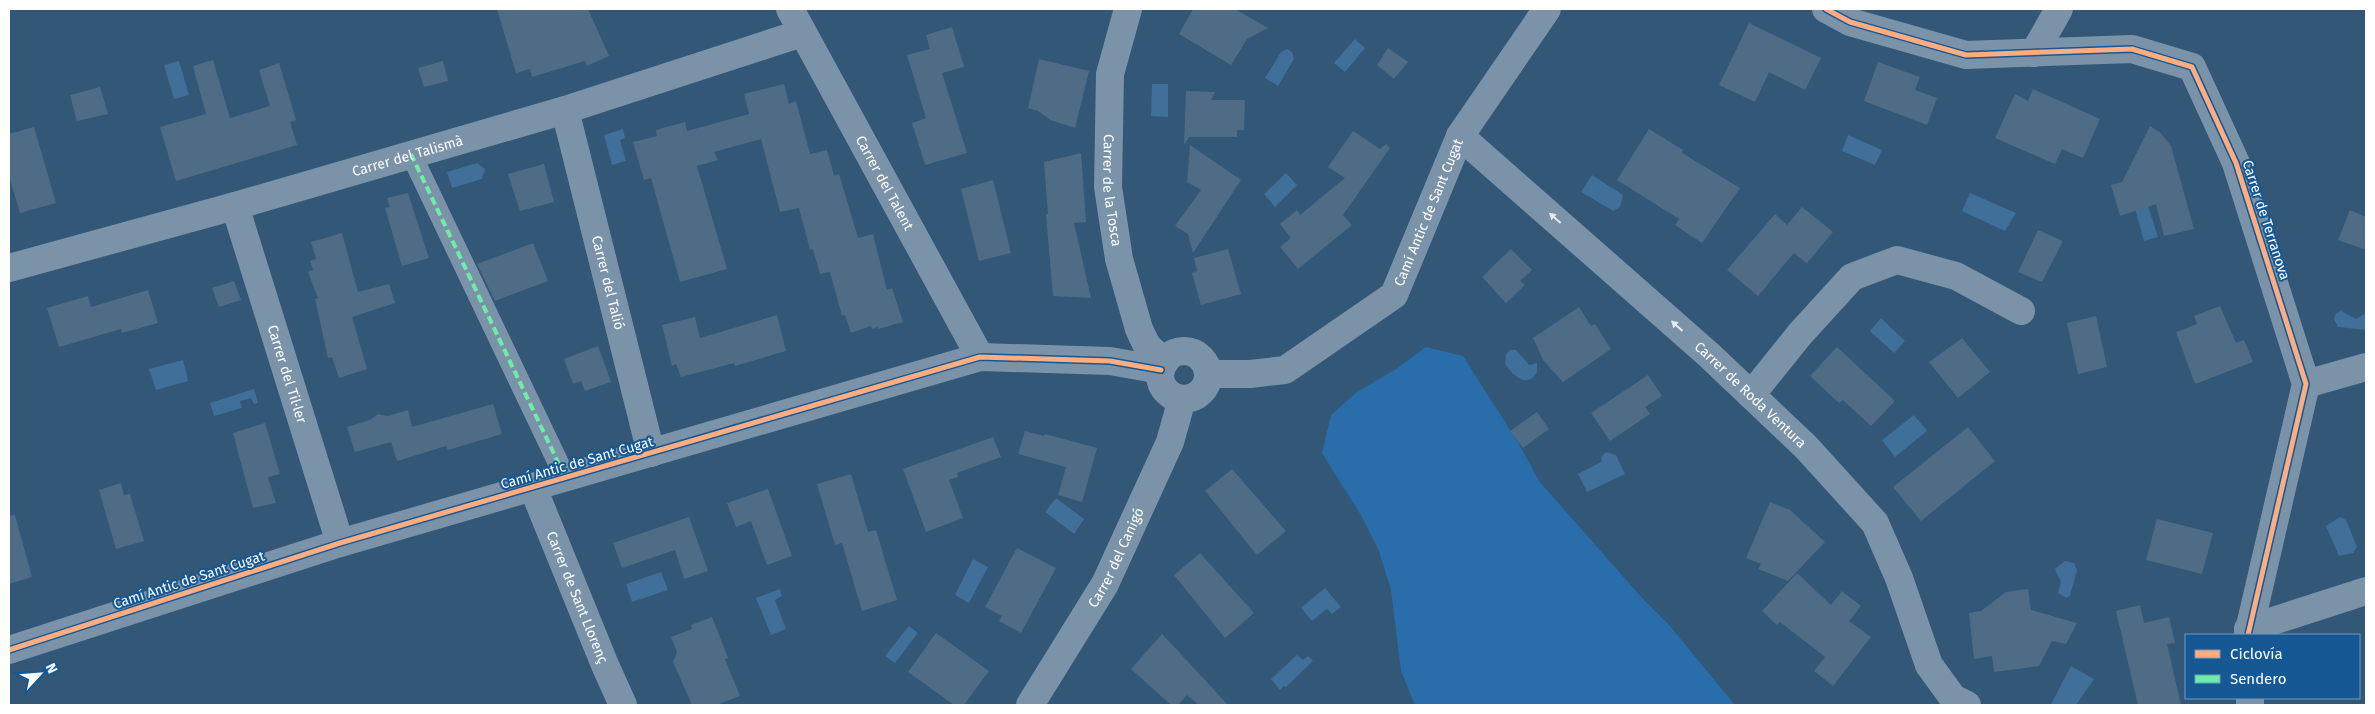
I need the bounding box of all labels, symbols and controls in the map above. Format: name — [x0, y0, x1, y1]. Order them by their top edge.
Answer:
street label: Carrer del Talismà — [350, 132, 465, 180]
street label: Carrer del Talent — [852, 132, 918, 234]
street label: Carrer de la Tosca — [1099, 134, 1125, 248]
street label: Camí Antic de Sant Cugat — [1390, 135, 1467, 289]
street label: Carrer de Terranova — [2239, 158, 2293, 282]
one-way arrow — [1549, 213, 1562, 224]
street label: Carrer del Talió — [588, 234, 628, 332]
one-way arrow — [1671, 320, 1683, 332]
street label: Carrer del Til·ler — [264, 323, 311, 426]
street label: Carrer de Roda Ventura — [1691, 338, 1810, 451]
street label: Camí Antic de Sant Cugat — [499, 433, 656, 493]
street label: Carrer del Canigó — [1084, 505, 1147, 610]
street label: Carrer de Sant Llorenç — [543, 529, 612, 666]
street label: Camí Antic de Sant Cugat — [111, 547, 268, 612]
legend — [2185, 634, 2360, 699]
text: Ciclovía — [2230, 645, 2283, 663]
north arrow — [15, 649, 65, 699]
text: N — [42, 661, 61, 676]
text: Sendero — [2230, 670, 2286, 688]

